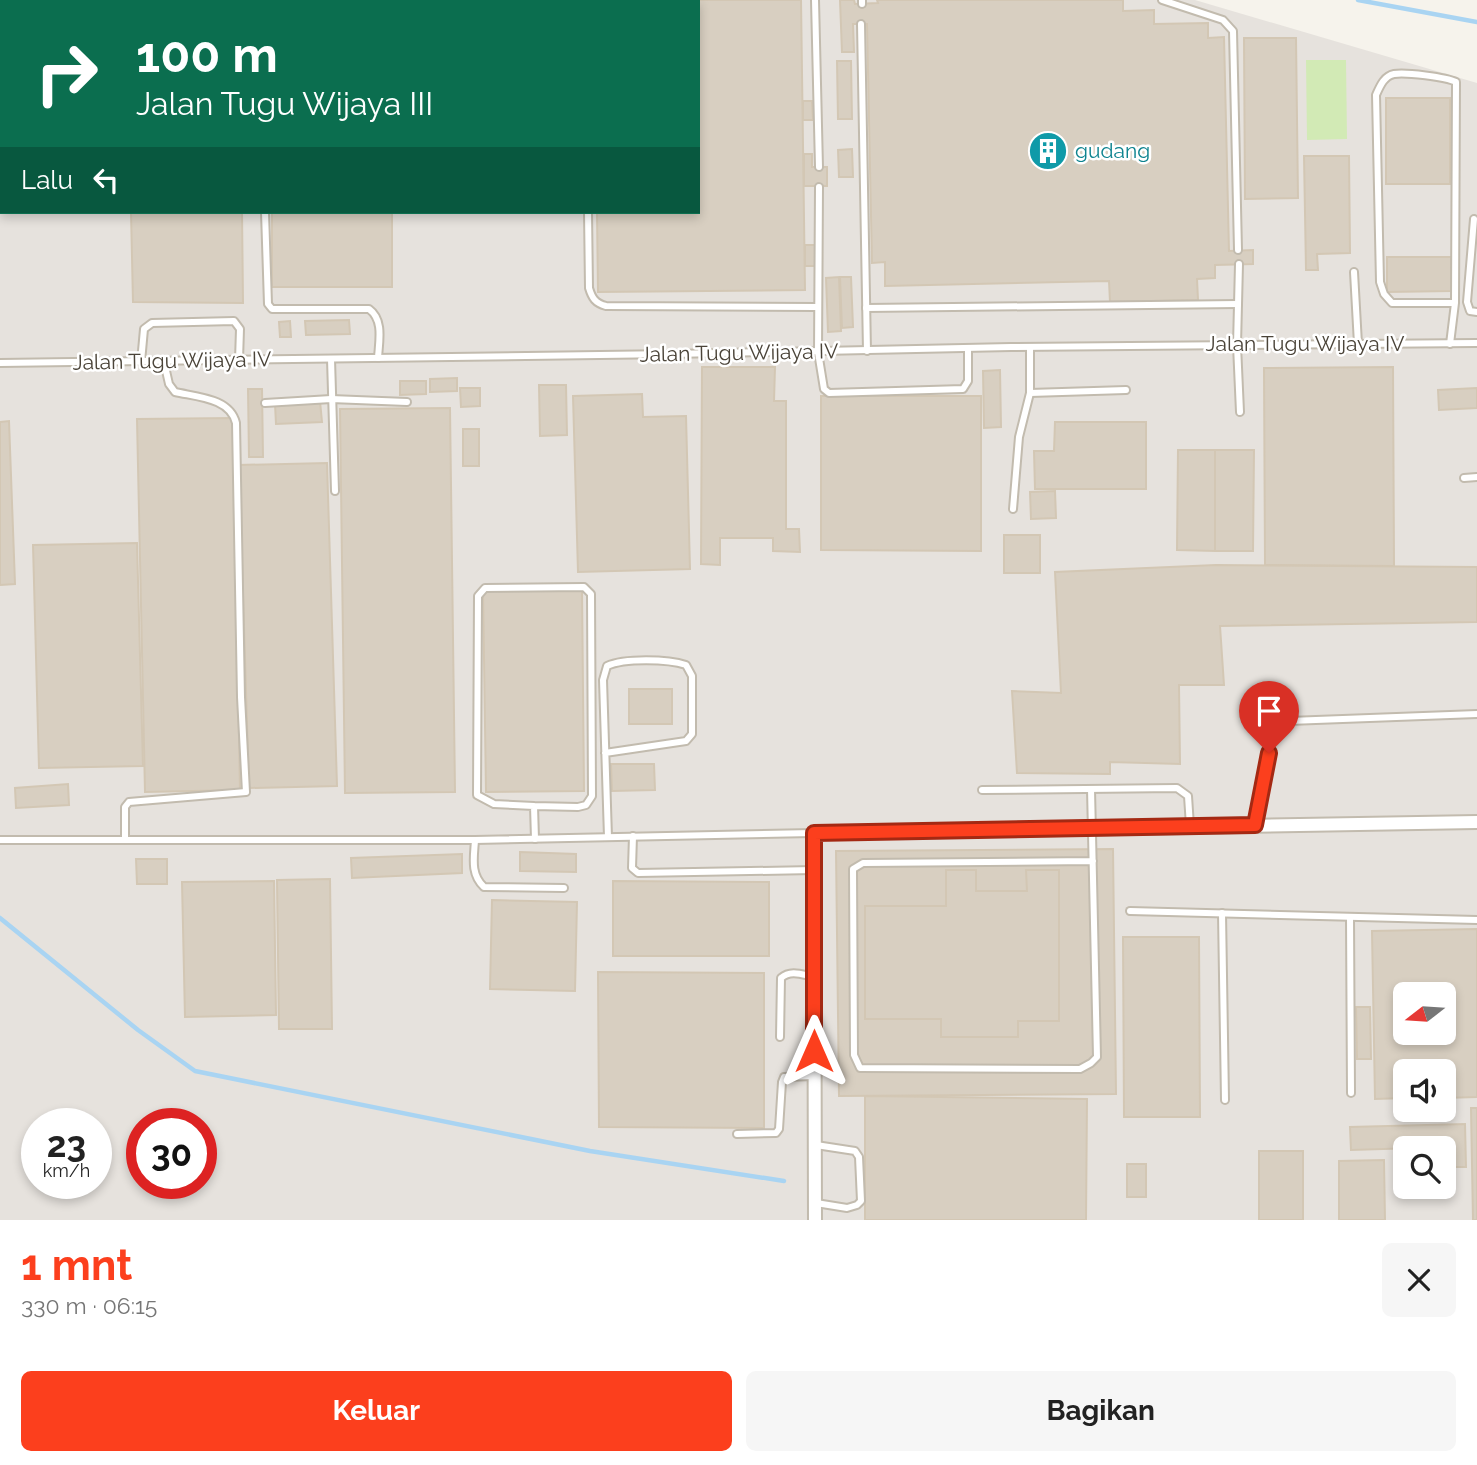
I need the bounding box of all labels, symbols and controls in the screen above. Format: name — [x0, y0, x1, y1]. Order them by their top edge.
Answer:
text: 100 m — [136, 26, 278, 83]
icon: right — [21, 28, 112, 119]
text: Jalan Tugu Wijaya III — [136, 85, 433, 122]
building icon: gudang — [1027, 130, 1069, 172]
place label: gudang — [1075, 138, 1150, 163]
icon: left — [87, 161, 125, 199]
text: Lalu — [21, 165, 73, 195]
street label: Jalan Tugu Wijaya IV — [1206, 331, 1404, 356]
street label: Jalan Tugu Wijaya IV — [639, 338, 839, 367]
street label: Jalan Tugu Wijaya IV — [72, 346, 272, 375]
pin — [1239, 681, 1299, 753]
icon: arrive — [1250, 692, 1288, 730]
north arrow — [1393, 982, 1456, 1045]
map controls — [1393, 982, 1456, 1199]
position arrow — [777, 1014, 851, 1088]
button: sound — [1393, 1059, 1456, 1122]
speed limit sign: 30 — [126, 1108, 217, 1199]
text: 23 — [47, 1124, 86, 1165]
button: search — [1393, 1136, 1456, 1199]
text: km/h — [43, 1160, 90, 1181]
text: 1 mnt — [21, 1241, 132, 1290]
button: close — [1382, 1243, 1456, 1317]
text: 330 m · 06:15 — [21, 1292, 157, 1319]
button: Keluar — [21, 1371, 732, 1451]
button: Bagikan — [746, 1371, 1456, 1451]

